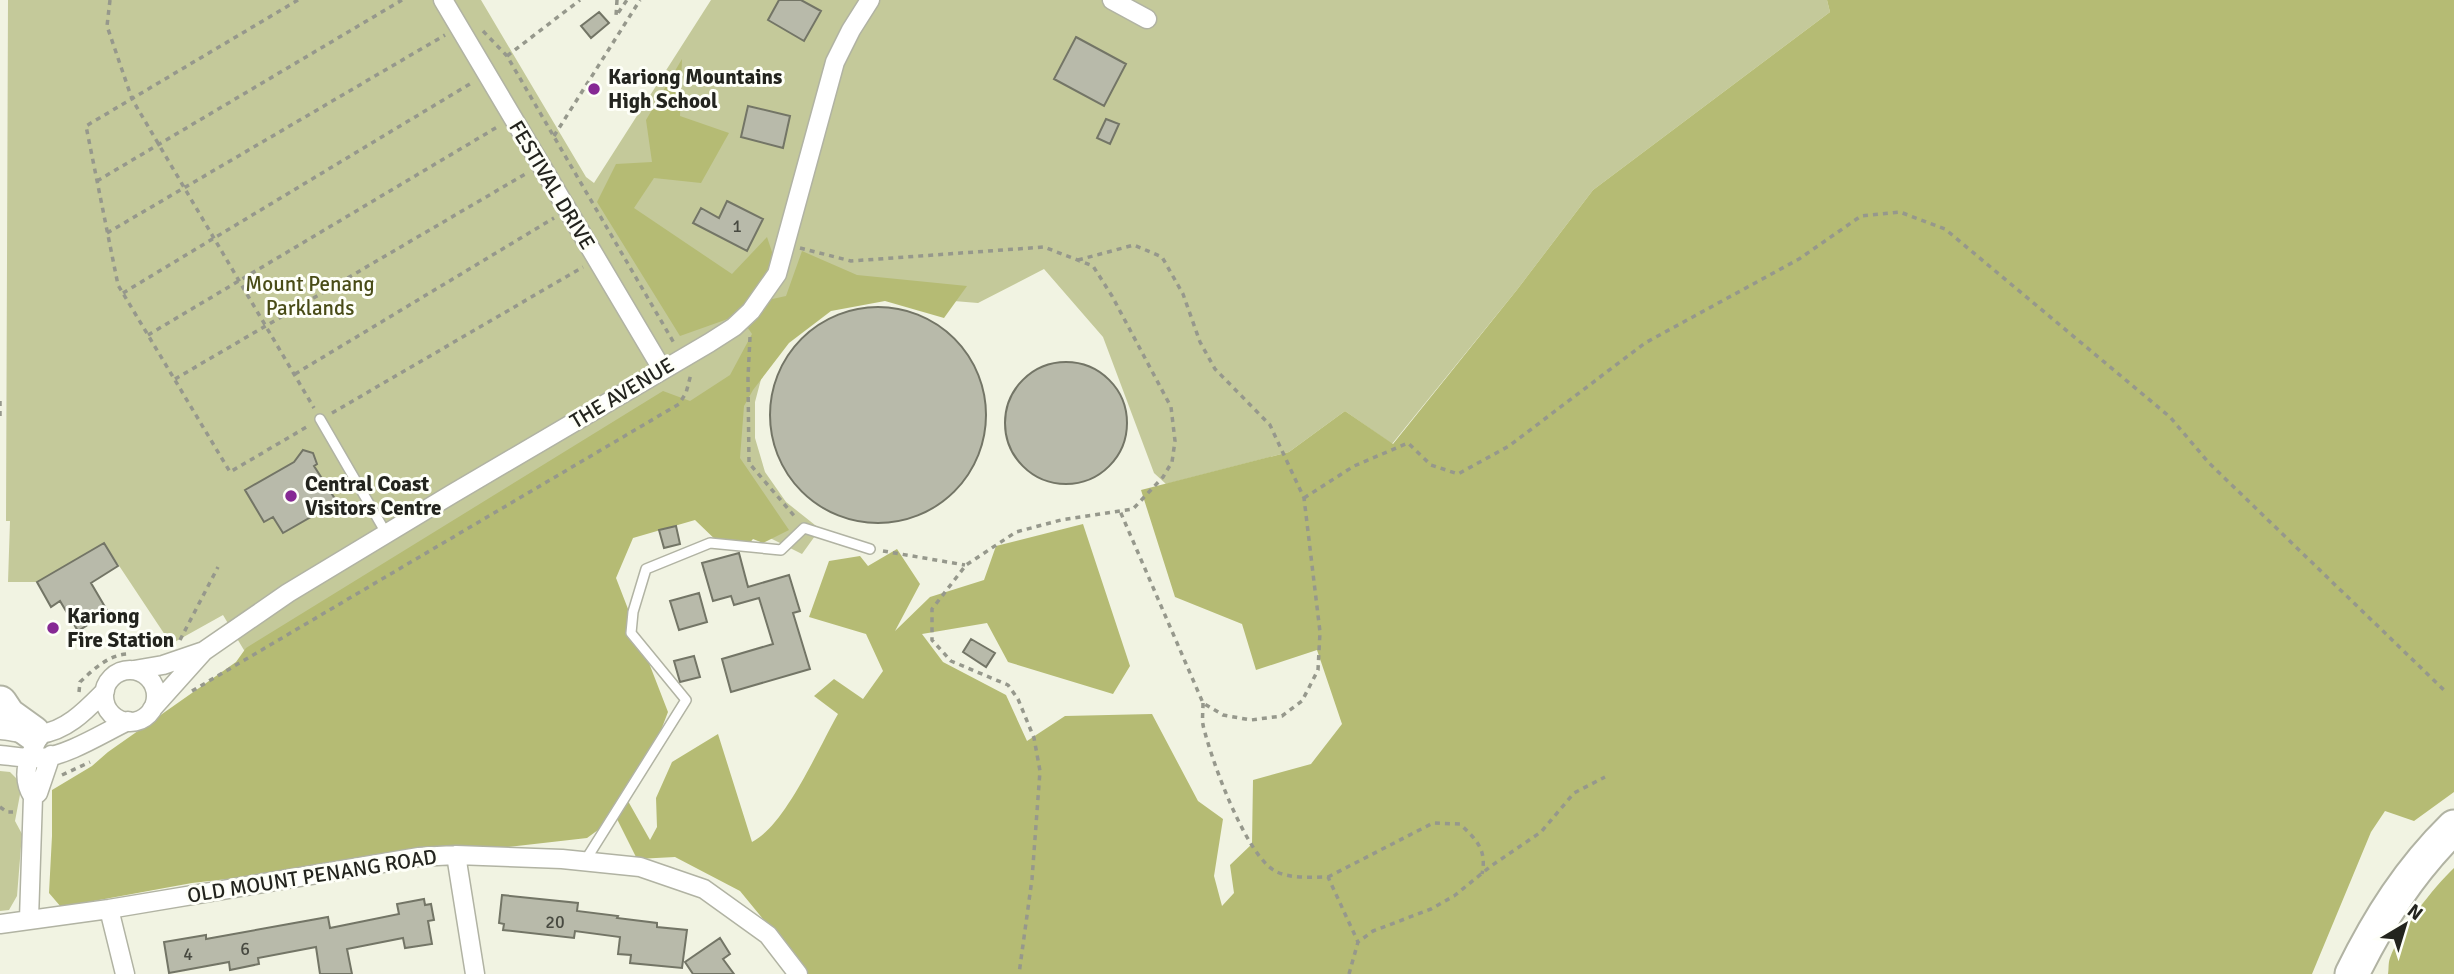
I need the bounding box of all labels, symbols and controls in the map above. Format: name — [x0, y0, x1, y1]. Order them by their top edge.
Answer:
place label: Kariong Mountains High School — [608, 64, 782, 114]
marker: Kariong Mountains High School — [586, 81, 602, 97]
street label: FESTIVAL DRIVE — [503, 116, 601, 254]
house number: 1 — [732, 215, 742, 237]
park label: Mount Penang Parklands — [245, 271, 375, 321]
street label: THE AVENUE — [565, 352, 679, 434]
place label: Central Coast Visitors Centre — [305, 471, 441, 521]
marker: Central Coast Visitors Centre — [283, 488, 299, 504]
place label: Kariong Fire Station — [67, 603, 174, 653]
marker: Kariong Fire Station — [45, 620, 61, 636]
street label: OLD MOUNT PENANG ROAD — [185, 843, 439, 909]
north arrow — [2370, 890, 2440, 960]
text: N — [2402, 899, 2427, 926]
house number: 20 — [545, 911, 565, 933]
house number: 6 — [240, 938, 250, 960]
house number: 4 — [183, 943, 193, 965]

